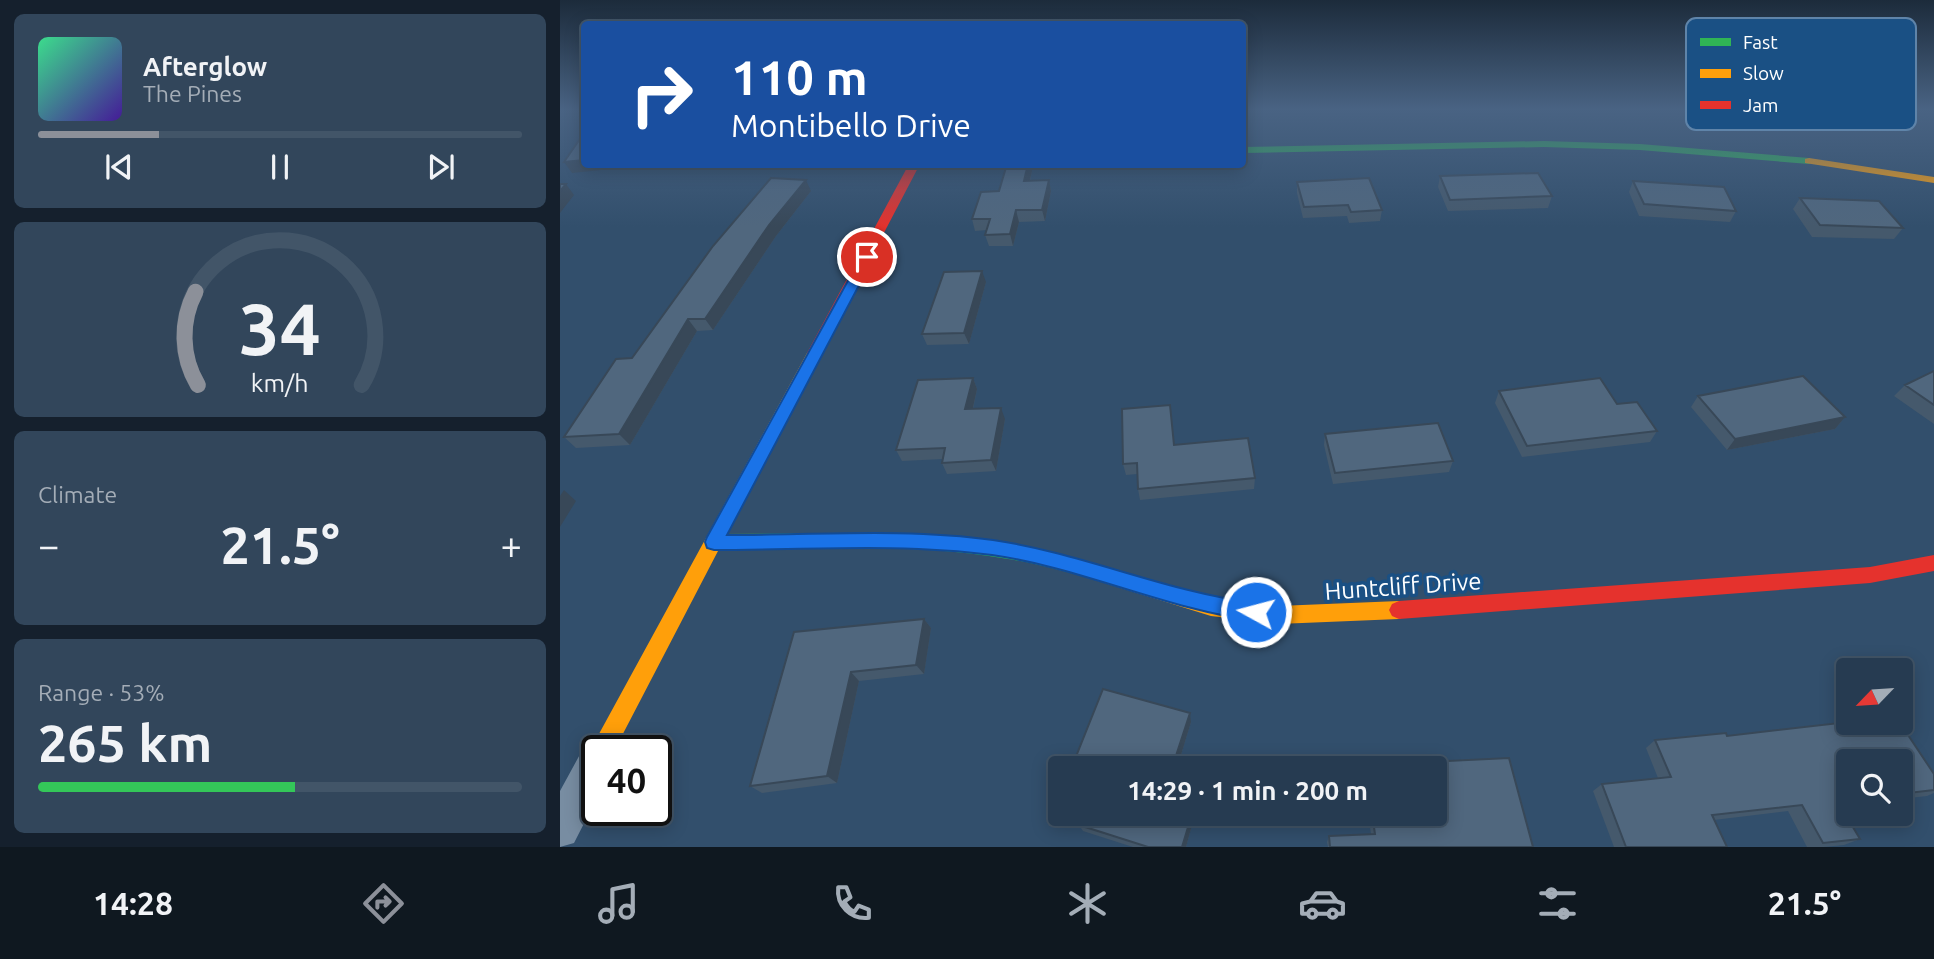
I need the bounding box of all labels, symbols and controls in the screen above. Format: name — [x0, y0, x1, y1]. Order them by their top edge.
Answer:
legend — [1686, 18, 1916, 130]
text: Fast — [1743, 31, 1778, 53]
icon: right — [616, 49, 707, 140]
text: 110 m — [731, 49, 868, 104]
text: Afterglow — [143, 52, 267, 81]
text: Slow — [1743, 62, 1784, 84]
text: The Pines — [143, 81, 242, 106]
text: Jam — [1743, 94, 1779, 116]
text: Montibello Drive — [731, 107, 971, 143]
icon: previous — [100, 148, 138, 186]
icon: pause — [261, 148, 299, 186]
icon: next — [422, 148, 460, 186]
pin — [837, 227, 897, 287]
icon: arrive — [848, 238, 886, 276]
text: 34 — [239, 288, 321, 370]
text: km/h — [251, 369, 309, 397]
text: Climate — [38, 482, 117, 507]
text: 21.5° — [220, 516, 340, 574]
text: − — [38, 524, 59, 566]
text: + — [501, 524, 522, 566]
street label: Huntcliff Drive — [1324, 567, 1482, 605]
position arrow — [1219, 575, 1293, 649]
north arrow — [1836, 658, 1913, 735]
map controls — [1836, 658, 1913, 826]
text: Range · 53% — [38, 680, 165, 705]
text: 265 km — [38, 714, 212, 772]
speed limit sign: 40 — [581, 735, 672, 826]
button: search — [1836, 749, 1913, 826]
text: 14:29 · 1 min · 200 m — [1127, 776, 1368, 805]
icon: directions — [359, 879, 408, 928]
icon: music — [594, 879, 643, 928]
icon: phone — [828, 879, 877, 928]
icon: climate — [1063, 879, 1112, 928]
icon: car — [1298, 879, 1347, 928]
icon: filters — [1533, 879, 1582, 928]
text: 14:28 — [93, 885, 173, 921]
text: 21.5° — [1768, 885, 1841, 921]

